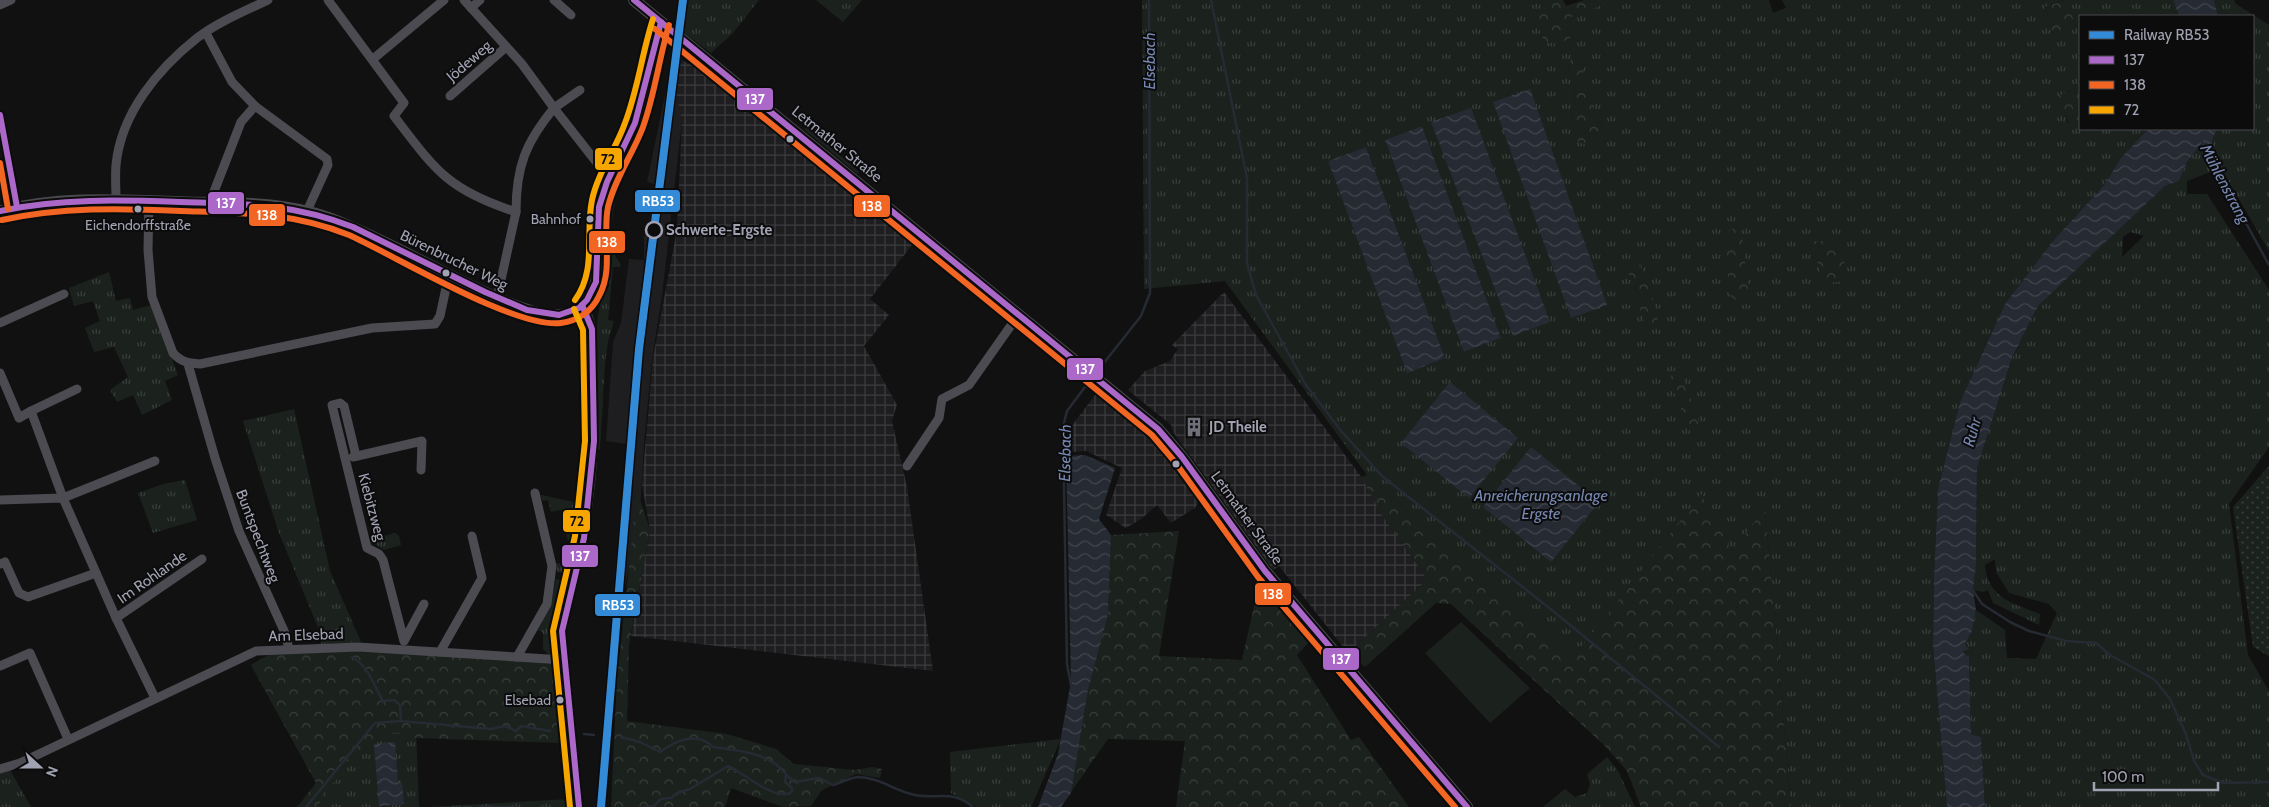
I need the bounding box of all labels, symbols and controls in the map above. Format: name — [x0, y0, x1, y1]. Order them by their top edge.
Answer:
legend — [2079, 15, 2254, 130]
text: Railway RB53 — [2124, 26, 2210, 44]
water label: Elsebach — [1140, 32, 1159, 90]
street label: Jödeweg — [442, 36, 496, 86]
text: 137 — [2124, 51, 2145, 69]
text: 138 — [2124, 76, 2146, 94]
line badge: 137 — [736, 87, 774, 111]
text: 137 — [745, 90, 766, 108]
text: 72 — [2124, 101, 2140, 119]
street label: Letmather Straße — [788, 102, 886, 186]
unlabelled marker — [785, 134, 795, 144]
water label: Mühlenstrang — [2196, 140, 2254, 228]
line badge: 72 — [594, 147, 623, 171]
text: 72 — [601, 150, 615, 168]
line badge: RB53 — [634, 189, 681, 213]
line badge: 137 — [207, 191, 245, 215]
text: RB53 — [642, 192, 674, 210]
text: 137 — [216, 194, 237, 212]
line badge: 138 — [853, 194, 891, 218]
text: 138 — [861, 197, 883, 215]
line badge: 138 — [248, 203, 286, 227]
marker: Eichendorffstraße — [133, 204, 143, 214]
text: 138 — [256, 206, 278, 224]
place label: Bahnhof — [531, 210, 581, 228]
marker: Bahnhof — [585, 214, 595, 224]
place label: Eichendorffstraße — [85, 216, 191, 234]
marker: Schwerte-Ergste — [645, 221, 663, 239]
place label: Schwerte-Ergste — [666, 221, 773, 239]
street label: Bürenbrucher Weg — [397, 226, 511, 294]
line badge: 138 — [588, 230, 626, 254]
text: 138 — [596, 233, 618, 251]
unlabelled marker — [441, 268, 451, 278]
line badge: 137 — [1066, 357, 1104, 381]
text: 137 — [1075, 360, 1096, 378]
water label: Ruhr — [1959, 414, 1986, 449]
building icon: JD Theile — [1183, 416, 1205, 438]
place label: JD Theile — [1208, 418, 1267, 436]
water label: Elsebach — [1055, 424, 1075, 482]
unlabelled marker — [1171, 459, 1181, 469]
street label: Letmather Straße — [1207, 468, 1287, 568]
street label: Kiebitzweg — [354, 471, 390, 543]
water label: Anreicherungsanlage Ergste — [1473, 486, 1608, 523]
street label: Buntspechtweg — [232, 487, 284, 586]
line badge: 72 — [562, 509, 591, 533]
text: 72 — [570, 512, 584, 530]
line badge: 137 — [561, 544, 599, 568]
street label: Im Rohlande — [114, 546, 190, 607]
text: 137 — [570, 547, 591, 565]
line badge: 138 — [1254, 582, 1292, 606]
text: 138 — [1262, 585, 1284, 603]
line badge: RB53 — [594, 593, 641, 617]
text: RB53 — [602, 596, 634, 614]
street label: Am Elsebad — [268, 625, 344, 645]
line badge: 137 — [1322, 647, 1360, 671]
text: 137 — [1331, 650, 1352, 668]
place label: Elsebad — [505, 691, 551, 709]
marker: Elsebad — [555, 695, 565, 705]
north arrow — [15, 742, 65, 792]
scale bar — [2094, 760, 2218, 792]
text: N — [42, 764, 62, 780]
text: 100 m — [2102, 768, 2144, 786]

